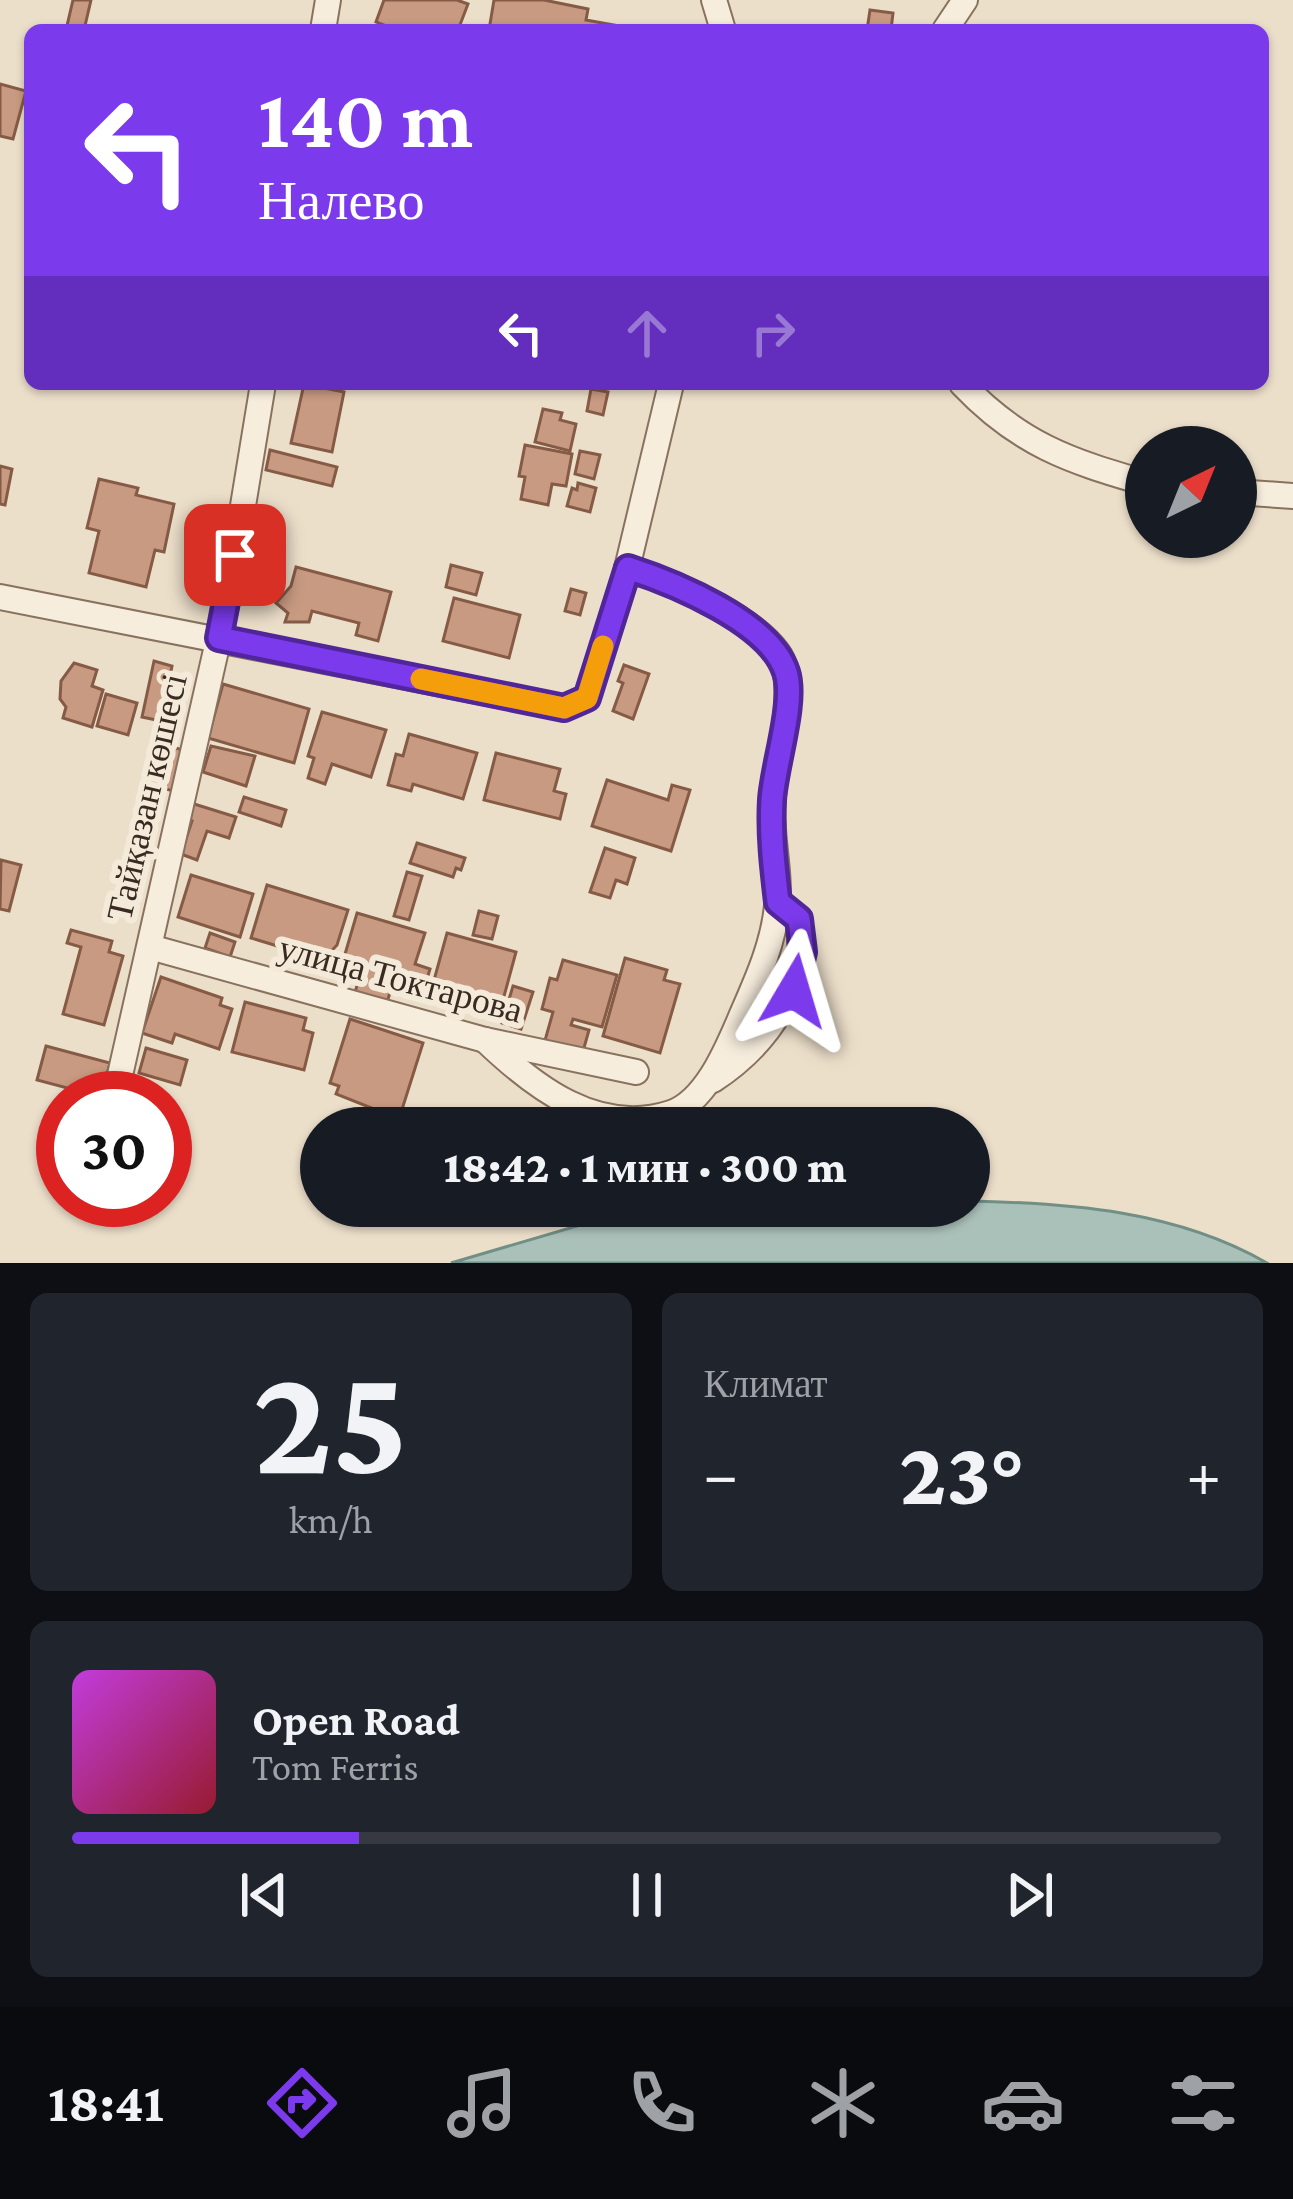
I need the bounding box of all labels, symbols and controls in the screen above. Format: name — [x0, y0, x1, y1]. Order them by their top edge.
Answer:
icon: left — [60, 72, 216, 228]
text: 140 m — [258, 72, 473, 165]
text: Налево — [258, 171, 424, 231]
icon: left — [488, 300, 554, 366]
icon: ahead — [614, 300, 680, 366]
icon: right — [740, 300, 806, 366]
north arrow — [1125, 426, 1257, 558]
map controls — [1125, 426, 1257, 558]
pin — [184, 504, 286, 606]
icon: arrive — [202, 522, 268, 588]
street label: Тайқазан көшесі — [99, 670, 195, 925]
street label: улица Токтарова — [275, 927, 527, 1031]
position arrow — [731, 928, 857, 1054]
speed limit sign: 30 — [36, 1071, 192, 1227]
text: 18:42 · 1 мин · 300 m — [443, 1142, 847, 1192]
text: 25 — [253, 1333, 409, 1507]
text: Климат — [704, 1362, 828, 1405]
text: 23° — [899, 1423, 1025, 1523]
text: − — [704, 1437, 738, 1510]
text: + — [1186, 1437, 1221, 1510]
text: km/h — [289, 1498, 373, 1541]
text: Open Road — [252, 1695, 460, 1745]
text: Tom Ferris — [252, 1745, 418, 1788]
icon: previous — [231, 1862, 297, 1928]
icon: pause — [614, 1862, 680, 1928]
icon: next — [997, 1862, 1063, 1928]
icon: directions — [260, 2061, 344, 2145]
icon: music — [440, 2061, 524, 2145]
icon: phone — [620, 2061, 704, 2145]
icon: climate — [801, 2061, 885, 2145]
icon: car — [981, 2061, 1065, 2145]
icon: filters — [1161, 2061, 1245, 2145]
text: 18:41 — [48, 2073, 164, 2133]

